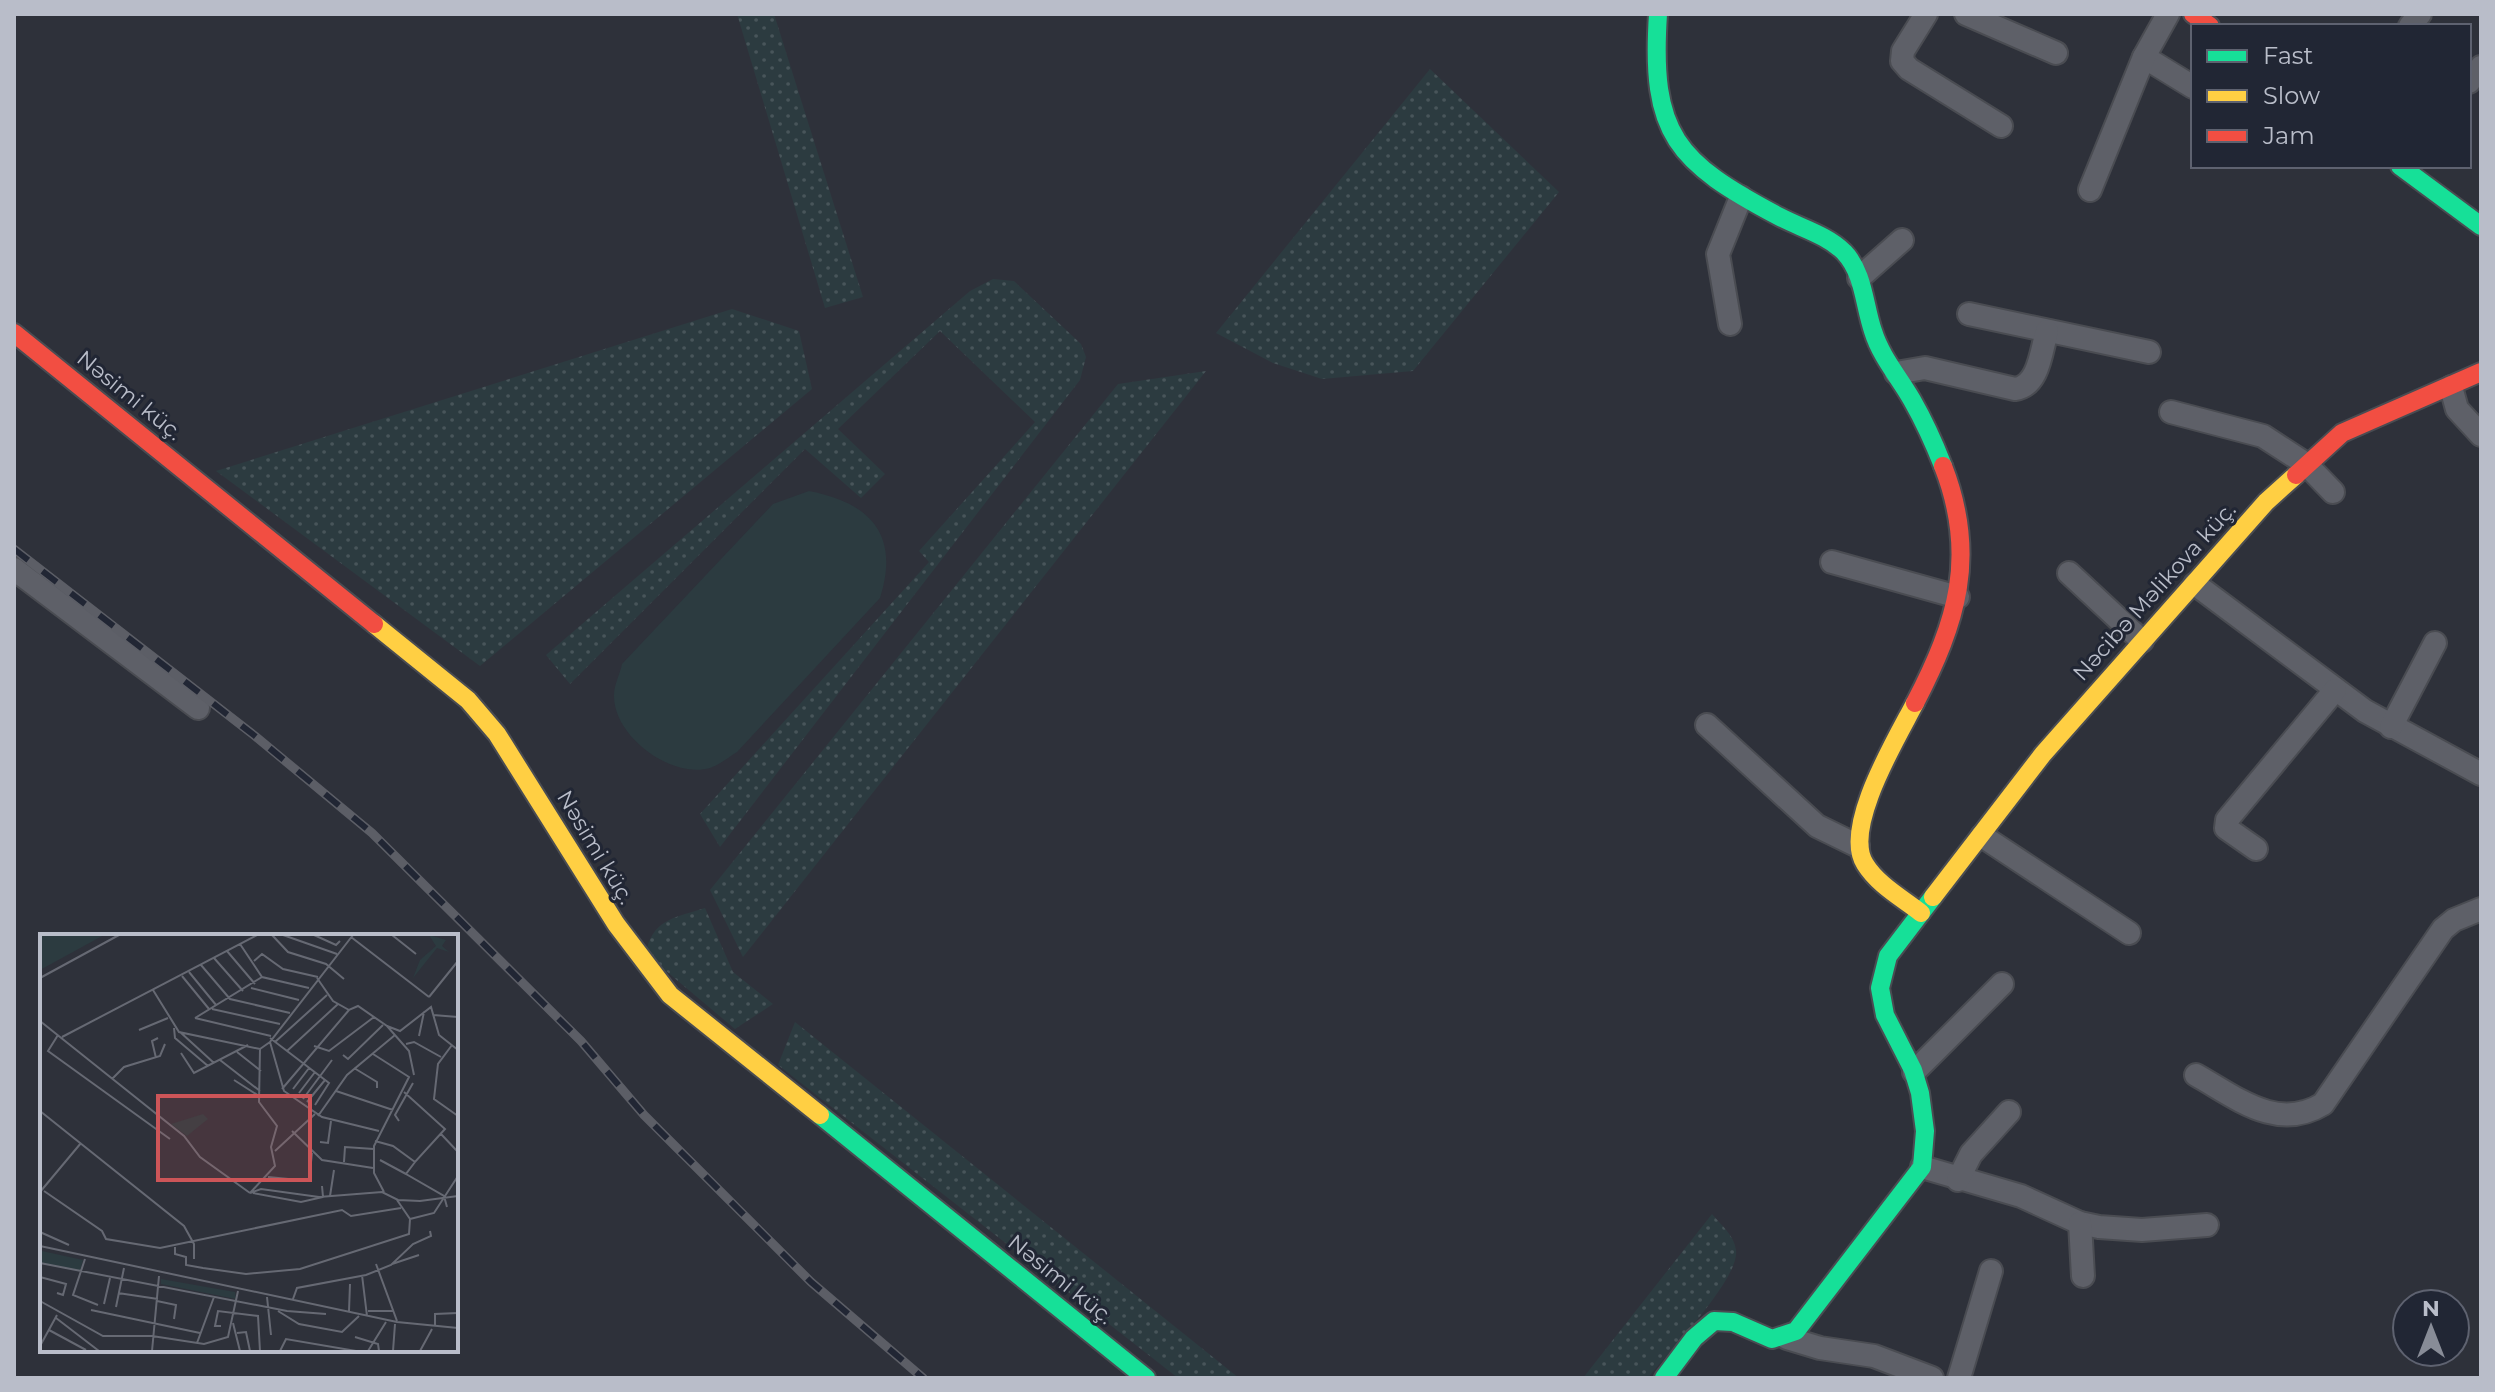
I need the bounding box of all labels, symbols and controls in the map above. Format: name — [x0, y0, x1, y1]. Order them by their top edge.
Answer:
legend — [2191, 24, 2471, 168]
text: Fast — [2263, 41, 2314, 70]
text: Slow — [2263, 81, 2320, 110]
text: Jam — [2262, 121, 2315, 150]
street label: Nəsimi küç. — [71, 345, 188, 446]
street label: Nəcibə Məlikova küç. — [2067, 496, 2242, 686]
street label: Nəsimi küç. — [551, 785, 640, 909]
inset map — [40, 934, 458, 1352]
street label: Nəsimi küç. — [1002, 1229, 1119, 1330]
north arrow — [2391, 1288, 2471, 1368]
text: N — [2422, 1295, 2440, 1322]

